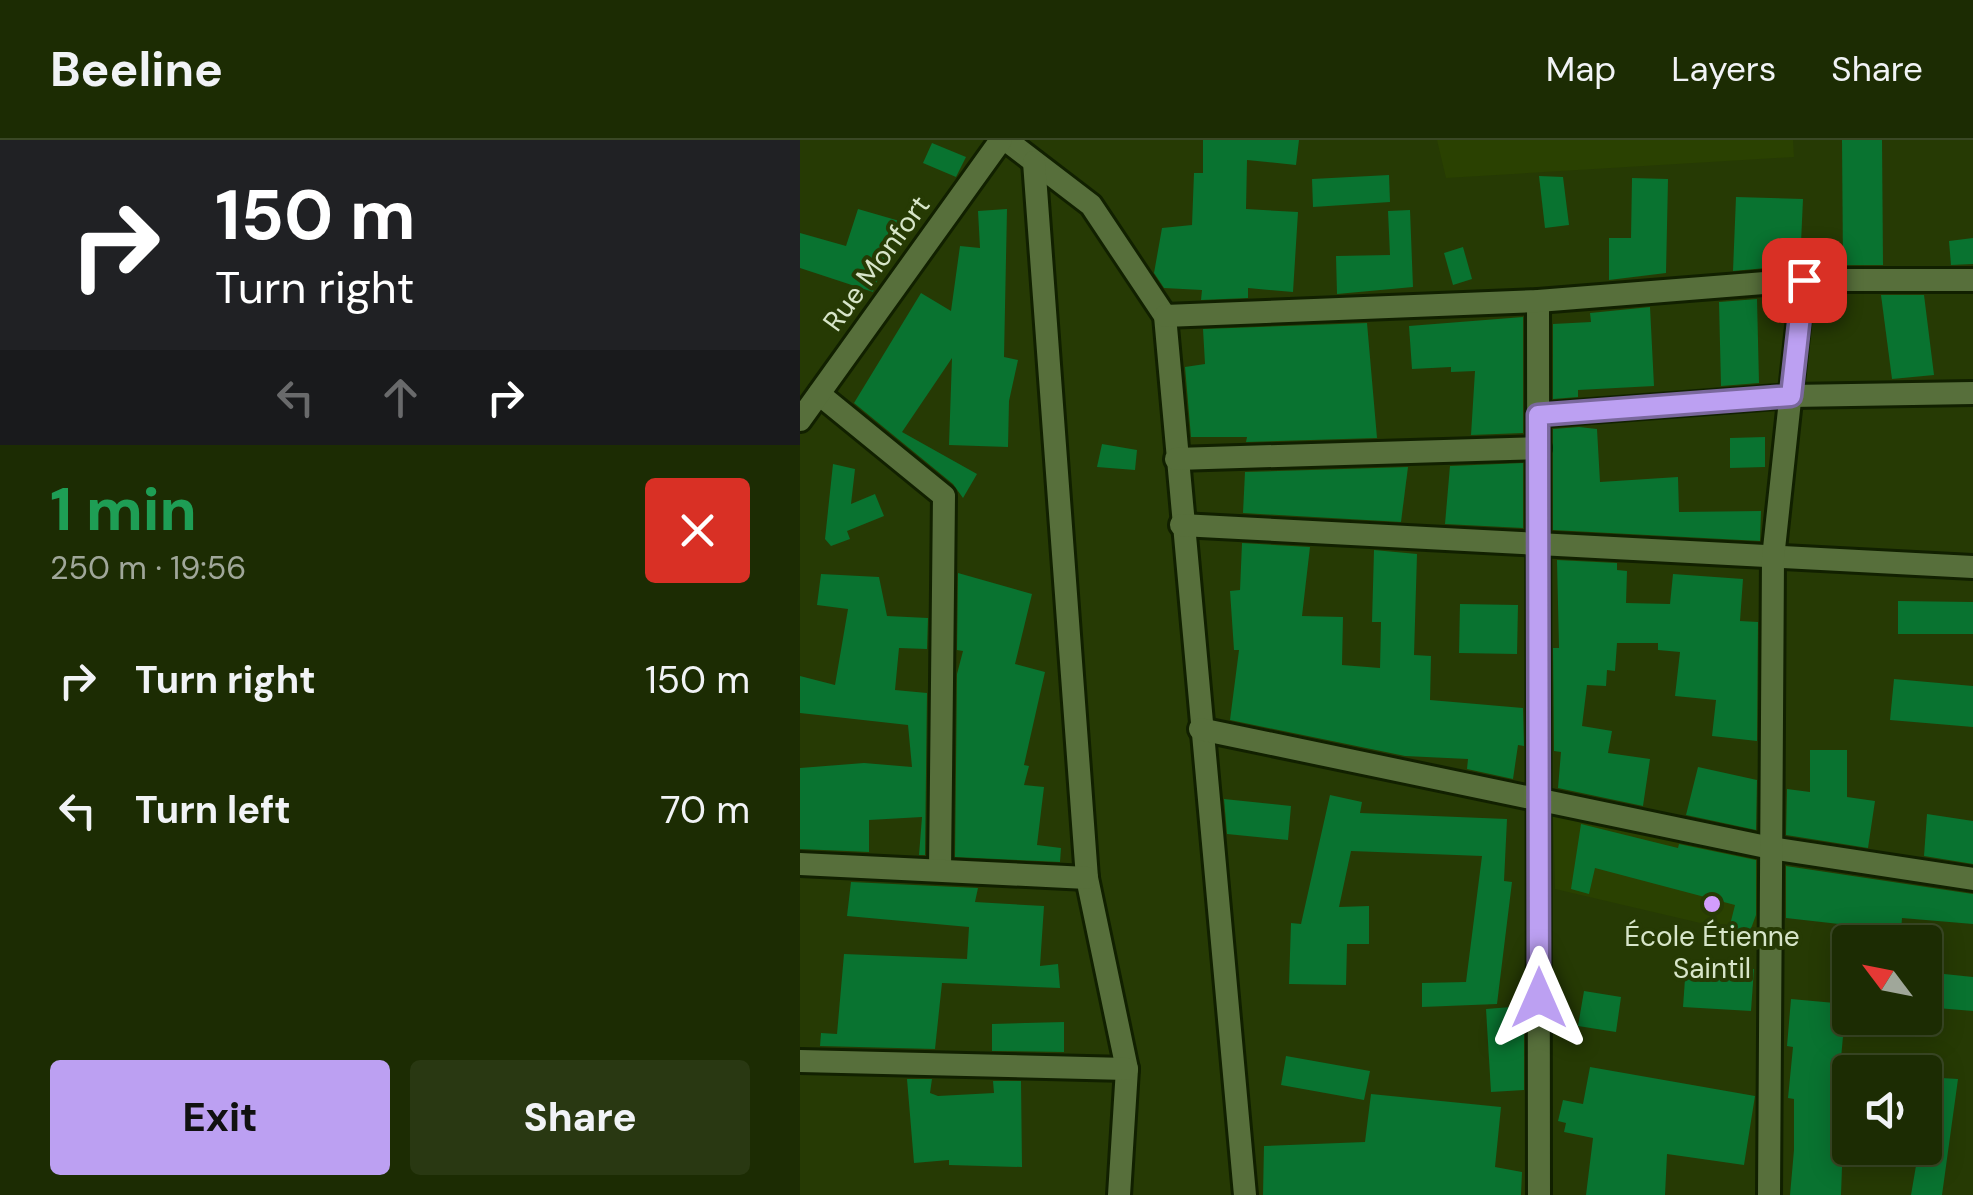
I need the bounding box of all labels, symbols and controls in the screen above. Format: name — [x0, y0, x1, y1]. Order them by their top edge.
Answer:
text: Beeline — [50, 38, 223, 101]
text: Map — [1546, 46, 1616, 92]
text: Layers — [1671, 46, 1776, 92]
text: Share — [1831, 46, 1923, 92]
text: 150 m — [215, 170, 416, 261]
icon: right — [50, 180, 180, 310]
street label: Rue Monfort — [815, 188, 938, 339]
pin — [1762, 238, 1847, 323]
icon: arrive — [1777, 253, 1832, 308]
text: Turn right — [215, 258, 414, 317]
icon: left — [268, 370, 323, 425]
icon: ahead — [373, 370, 428, 425]
icon: right — [478, 370, 533, 425]
text: 1 min — [50, 470, 197, 549]
button: close — [645, 478, 750, 583]
text: 250 m · 19:56 — [50, 547, 246, 589]
icon: right — [50, 653, 105, 708]
text: Turn right — [135, 655, 316, 705]
text: 150 m — [645, 655, 750, 705]
icon: left — [50, 783, 105, 838]
text: Turn left — [135, 785, 291, 835]
text: 70 m — [660, 785, 750, 835]
marker: École Étienne Saintil — [1701, 893, 1723, 915]
place label: École Étienne Saintil — [1624, 918, 1800, 987]
north arrow — [1832, 925, 1942, 1035]
map controls — [1832, 925, 1942, 1165]
position arrow — [1487, 946, 1591, 1050]
button: sound — [1832, 1055, 1942, 1165]
button: Exit — [50, 1060, 390, 1175]
button: Share — [410, 1060, 750, 1175]

